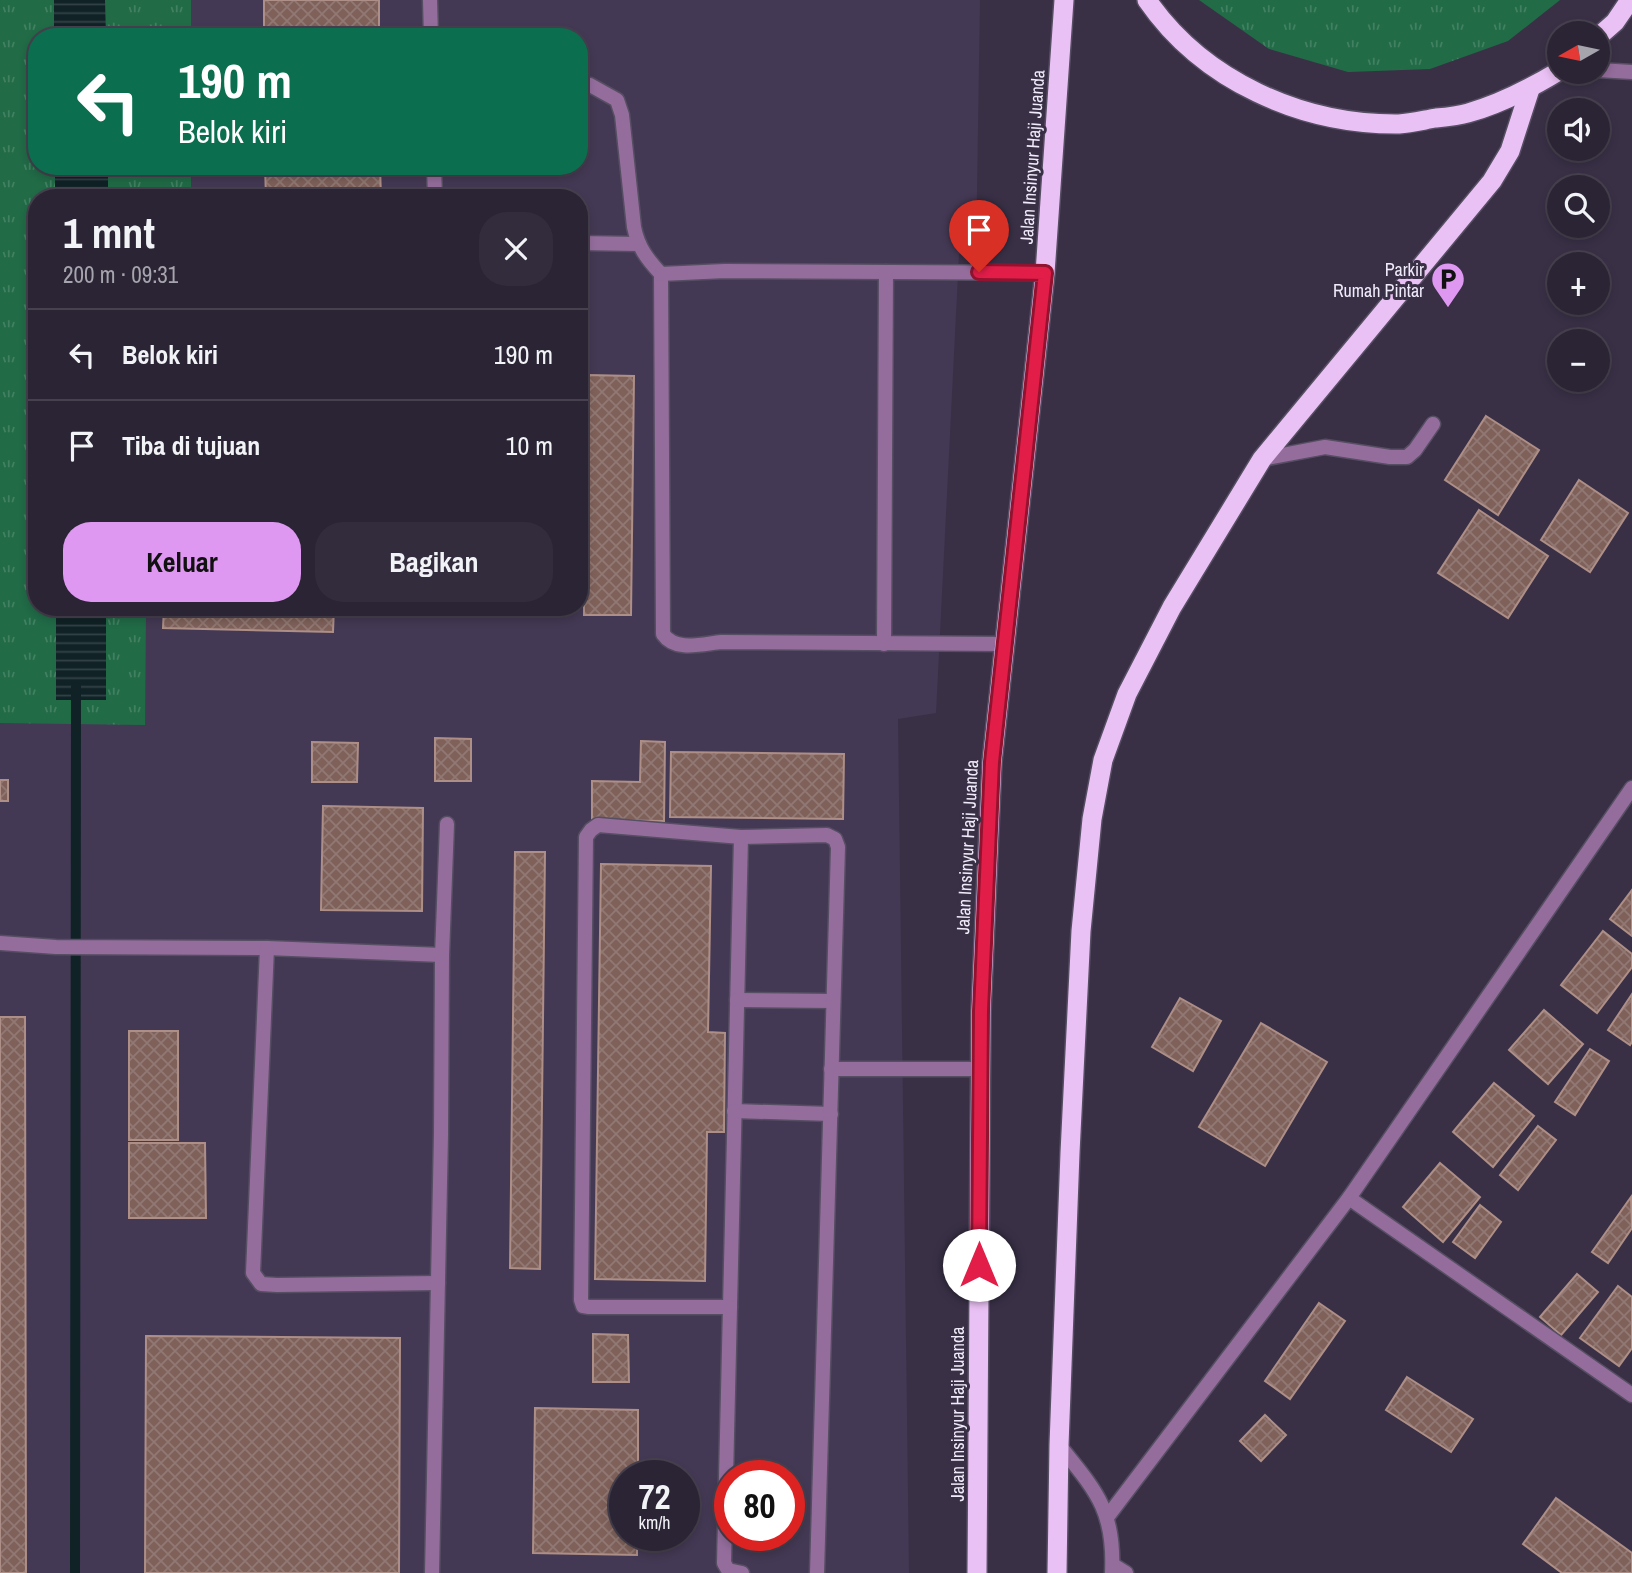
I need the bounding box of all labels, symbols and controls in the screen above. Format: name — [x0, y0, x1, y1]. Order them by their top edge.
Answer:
north arrow — [1547, 21, 1610, 84]
map controls — [1547, 21, 1610, 392]
text: 190 m — [178, 47, 292, 113]
icon: left — [63, 56, 154, 147]
street label: Jalan Insinyur Haji Juanda — [1013, 69, 1051, 245]
button: sound — [1547, 98, 1610, 161]
text: Belok kiri — [178, 110, 287, 153]
button: search — [1547, 175, 1610, 238]
pin — [949, 200, 1009, 272]
text: 1 mnt — [63, 205, 155, 261]
icon: arrive — [960, 211, 998, 249]
button: close — [479, 212, 553, 286]
button: + — [1547, 252, 1610, 315]
place label: Parkir Rumah Pintar — [1333, 257, 1424, 303]
text: 200 m · 09:31 — [63, 259, 178, 290]
parking icon: Parkir Rumah Pintar — [1429, 260, 1467, 309]
button: − — [1547, 329, 1610, 392]
icon: left — [63, 336, 101, 374]
text: Belok kiri — [122, 337, 218, 372]
text: 190 m — [494, 337, 553, 372]
icon: arrive — [63, 427, 101, 465]
text: Tiba di tujuan — [122, 428, 260, 463]
text: 10 m — [506, 428, 553, 463]
button: Keluar — [63, 522, 301, 602]
button: Bagikan — [315, 522, 553, 602]
street label: Jalan Insinyur Haji Juanda — [950, 759, 984, 935]
position arrow — [942, 1228, 1016, 1302]
street label: Jalan Insinyur Haji Juanda — [945, 1327, 970, 1501]
speed limit sign: 80 — [714, 1460, 805, 1551]
text: 72 — [639, 1473, 670, 1520]
text: km/h — [639, 1510, 671, 1535]

